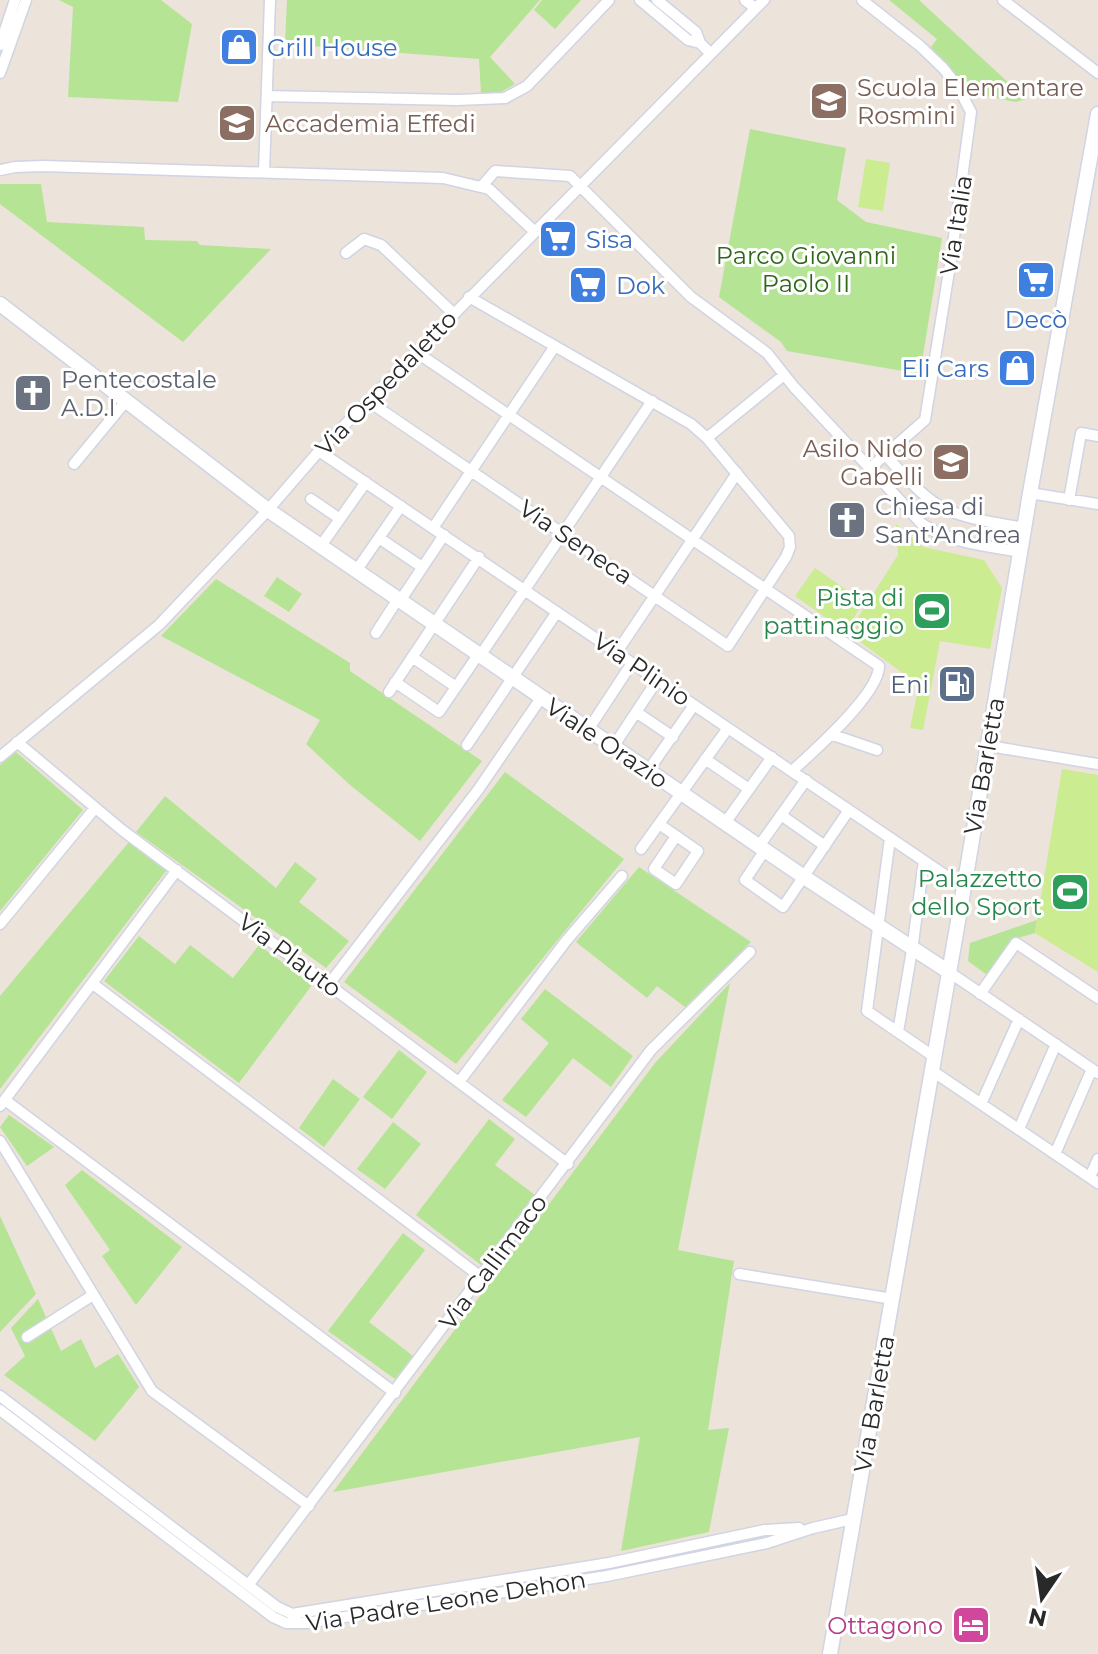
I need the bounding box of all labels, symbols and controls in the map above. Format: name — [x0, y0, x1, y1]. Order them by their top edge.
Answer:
shop icon: Grill House — [218, 26, 260, 68]
place label: Grill House — [267, 33, 398, 62]
place label: Scuola Elementare Rosmini — [857, 73, 1084, 130]
school or university icon: Scuola Elementare Rosmini — [808, 80, 850, 122]
school or university icon: Accademia Effedi — [216, 102, 258, 144]
place label: Accademia Effedi — [265, 109, 476, 138]
street label: Via Italia — [934, 173, 978, 277]
supermarket icon: Sisa — [537, 218, 579, 260]
place label: Sisa — [586, 225, 633, 254]
park label: Parco Giovanni Paolo II — [716, 241, 896, 298]
supermarket icon: Decò — [1015, 259, 1057, 301]
supermarket icon: Dok — [567, 264, 609, 306]
place label: Dok — [616, 271, 666, 300]
street label: Via Ospedaletto — [309, 304, 463, 462]
place label: Decò — [1005, 305, 1067, 334]
shop icon: Eli Cars — [996, 347, 1038, 389]
place label: Eli Cars — [901, 354, 989, 383]
place label: Pentecostale A.D.I — [61, 365, 217, 422]
church icon: Pentecostale A.D.I — [12, 372, 54, 414]
place label: Asilo Nido Gabelli — [803, 434, 923, 491]
school or university icon: Asilo Nido Gabelli — [930, 441, 972, 483]
place label: Chiesa di Sant'Andrea — [875, 492, 1021, 549]
street label: Via Seneca — [514, 493, 638, 591]
church icon: Chiesa di Sant'Andrea — [826, 499, 868, 541]
place label: Pista di pattinaggio — [763, 583, 904, 640]
sports icon: Pista di pattinaggio — [911, 590, 953, 632]
street label: Via Plinio — [588, 626, 696, 712]
fuel station icon: Eni — [936, 663, 978, 705]
place label: Eni — [890, 670, 929, 699]
street label: Viale Orazio — [540, 692, 674, 794]
street label: Via Barletta — [958, 695, 1010, 837]
place label: Palazzetto dello Sport — [911, 864, 1042, 921]
sports icon: Palazzetto dello Sport — [1049, 871, 1091, 913]
street label: Via Plauto — [233, 907, 347, 1003]
street label: Via Callimaco — [433, 1189, 553, 1335]
street label: Via Barletta — [848, 1333, 900, 1475]
north arrow — [1002, 1558, 1082, 1638]
street label: Via Padre Leone Dehon — [304, 1565, 588, 1637]
text: N — [1026, 1602, 1049, 1632]
hotel icon: Ottagono — [950, 1604, 992, 1646]
place label: Ottagono — [827, 1611, 943, 1640]

